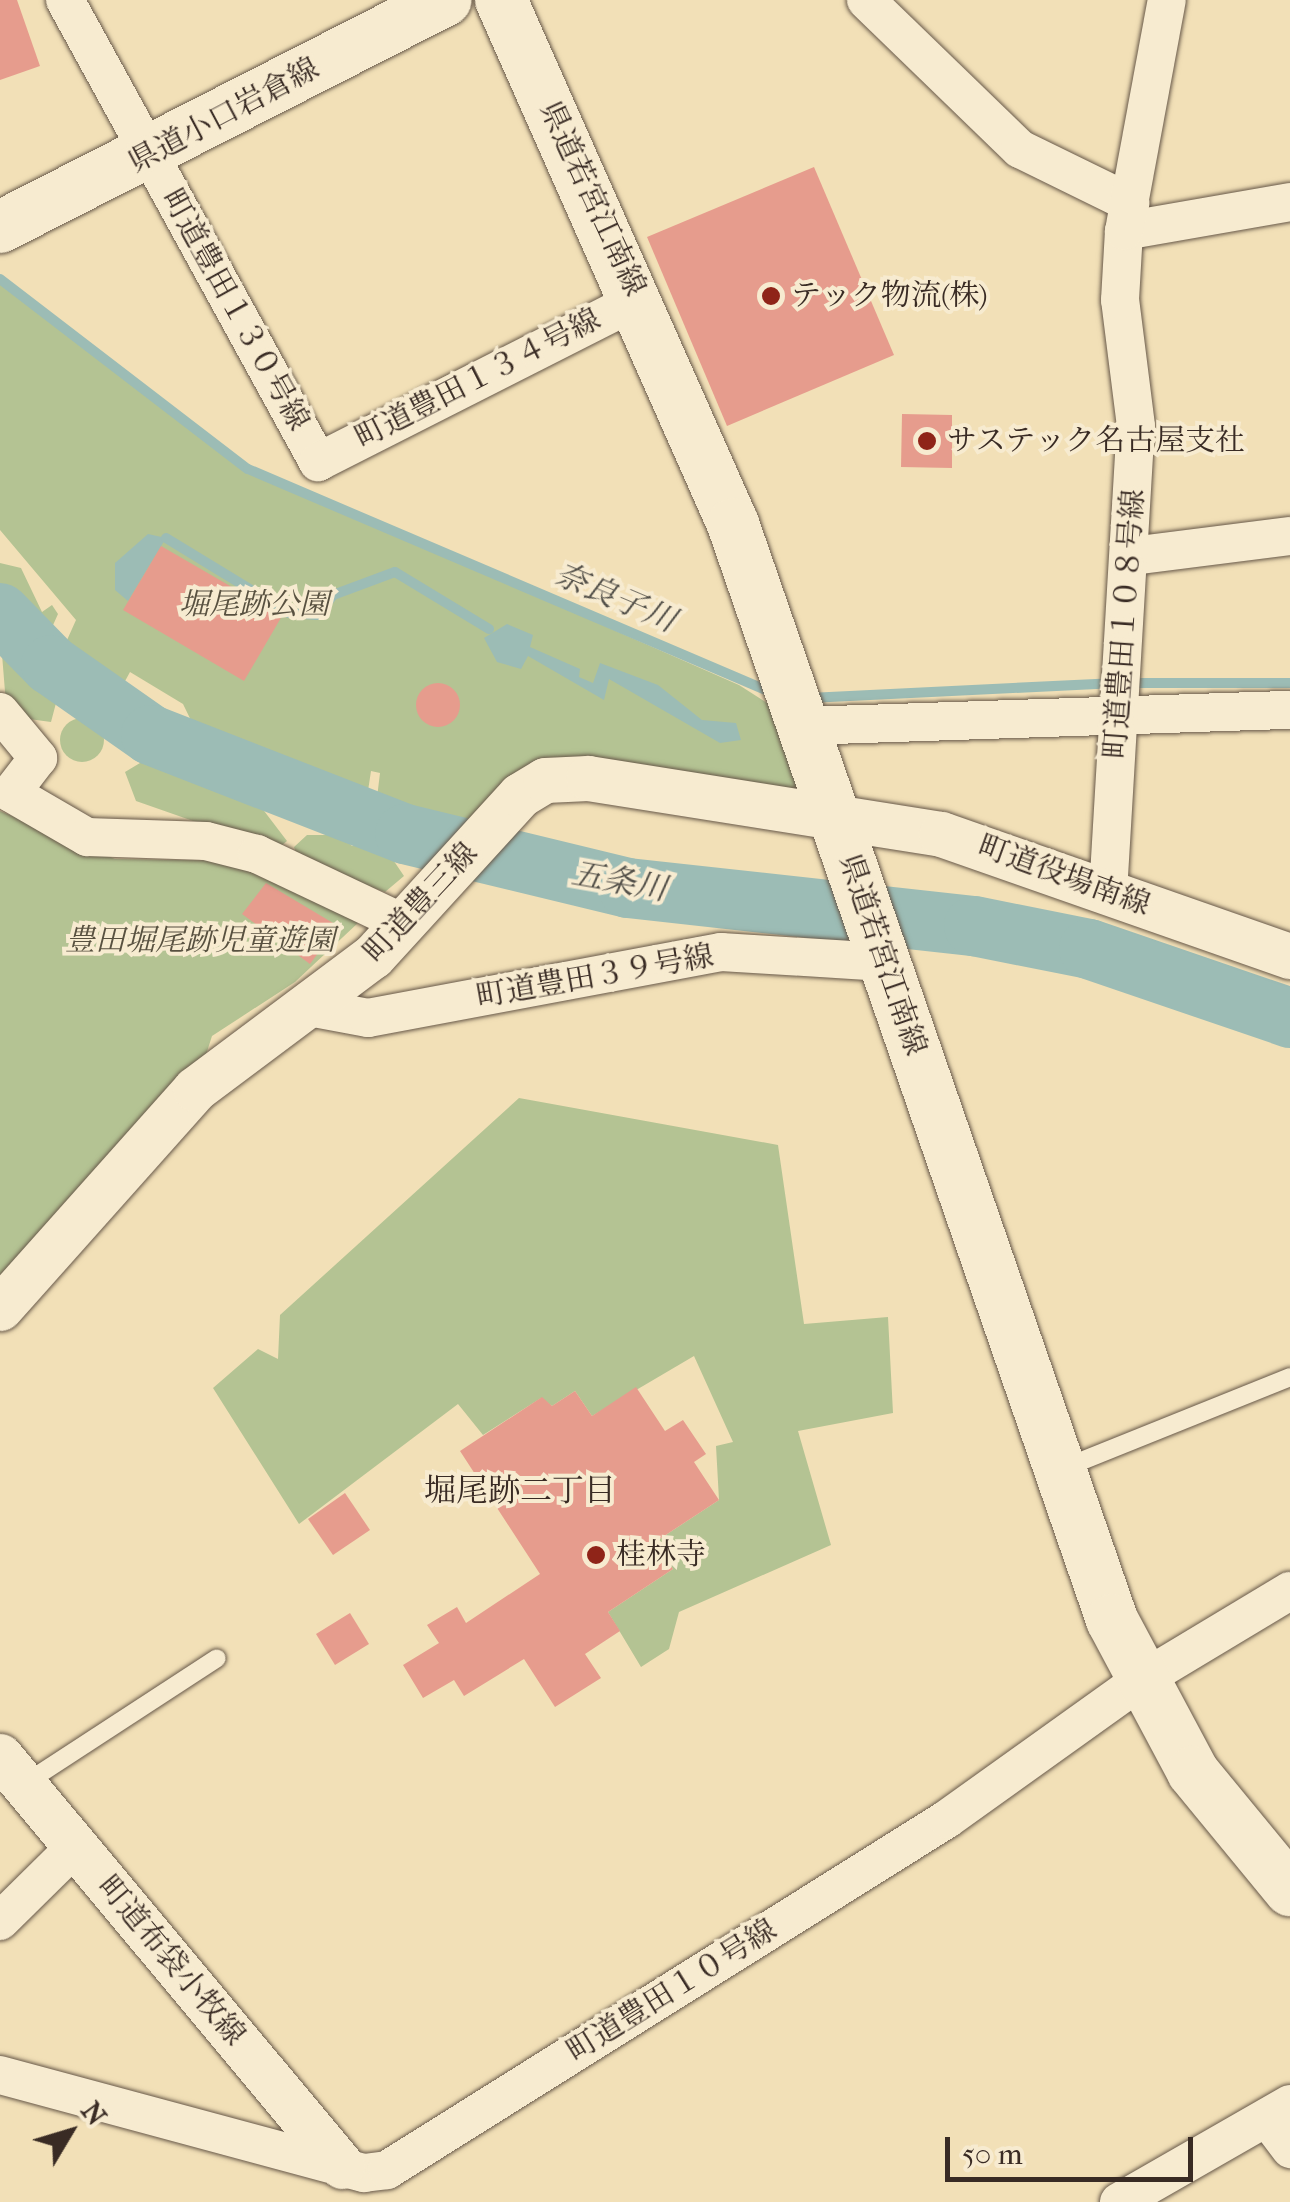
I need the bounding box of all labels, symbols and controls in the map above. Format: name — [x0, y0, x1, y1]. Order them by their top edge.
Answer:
street label: 県道小口岩倉線 — [123, 51, 325, 181]
street label: 県道若宮江南線 — [531, 96, 653, 302]
street label: 町道豊田１３０号線 — [154, 183, 316, 437]
place label: テック物流(株) — [791, 278, 988, 314]
marker: テック物流(株) — [760, 285, 782, 307]
street label: 町道豊田１３４号線 — [350, 302, 606, 456]
place label: サステック名古屋支社 — [947, 423, 1247, 459]
marker: サステック名古屋支社 — [916, 430, 938, 452]
street label: 町道豊田１０８号線 — [1098, 488, 1152, 760]
water label: 奈良子川 — [549, 555, 681, 641]
park label: 堀尾跡公園 — [179, 587, 329, 623]
street label: 町道役場南線 — [973, 828, 1155, 924]
street label: 町道豊三線 — [357, 836, 485, 970]
street label: 県道若宮江南線 — [831, 850, 933, 1060]
water label: 五条川 — [568, 855, 670, 909]
park label: 豊田堀尾跡児童遊園 — [65, 923, 335, 959]
street label: 町道豊田３９号線 — [474, 938, 716, 1016]
district label: 堀尾跡二丁目 — [424, 1472, 616, 1510]
place label: 桂林寺 — [616, 1537, 706, 1573]
marker: 桂林寺 — [585, 1544, 607, 1566]
street label: 町道布袋小牧線 — [90, 1869, 252, 2053]
street label: 町道豊田１０号線 — [561, 1912, 783, 2070]
north arrow — [20, 2082, 120, 2182]
text: N — [74, 2095, 114, 2132]
scale bar — [950, 2117, 1198, 2179]
text: 50 m — [962, 2137, 1023, 2172]

